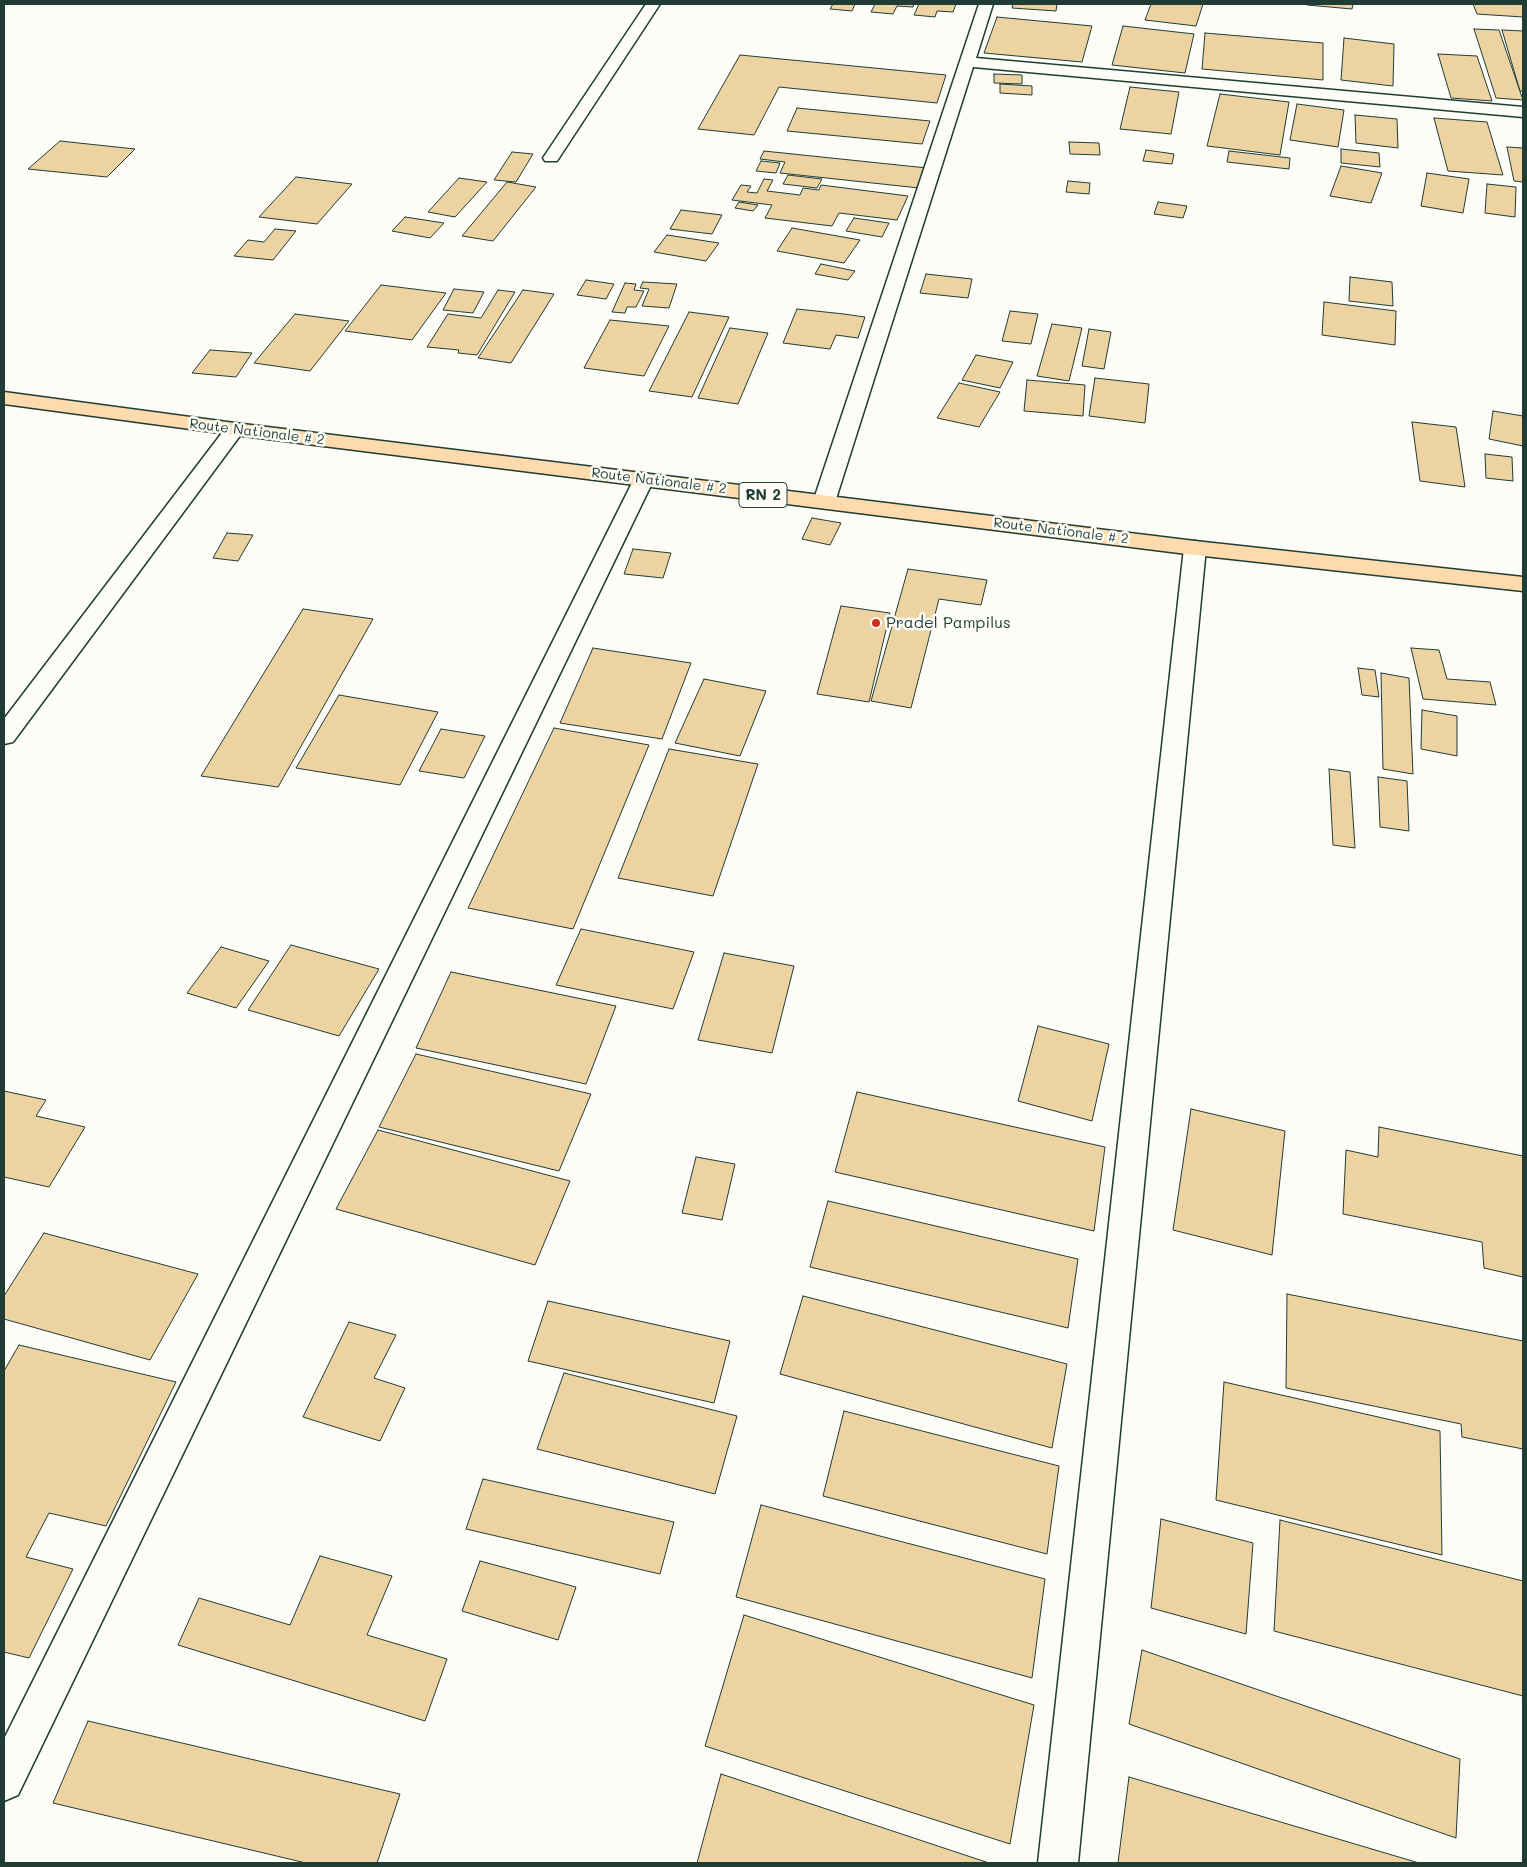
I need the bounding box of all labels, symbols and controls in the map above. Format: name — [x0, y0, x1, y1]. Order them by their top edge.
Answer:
street label: Route Nationale # 2 — [188, 415, 326, 449]
street label: Route Nationale # 2 — [590, 464, 728, 498]
road number: RN 2 — [739, 482, 787, 508]
street label: Route Nationale # 2 — [992, 514, 1130, 548]
place label: Pradel Pampilus — [886, 613, 1011, 633]
marker: Pradel Pampilus — [870, 617, 882, 629]

